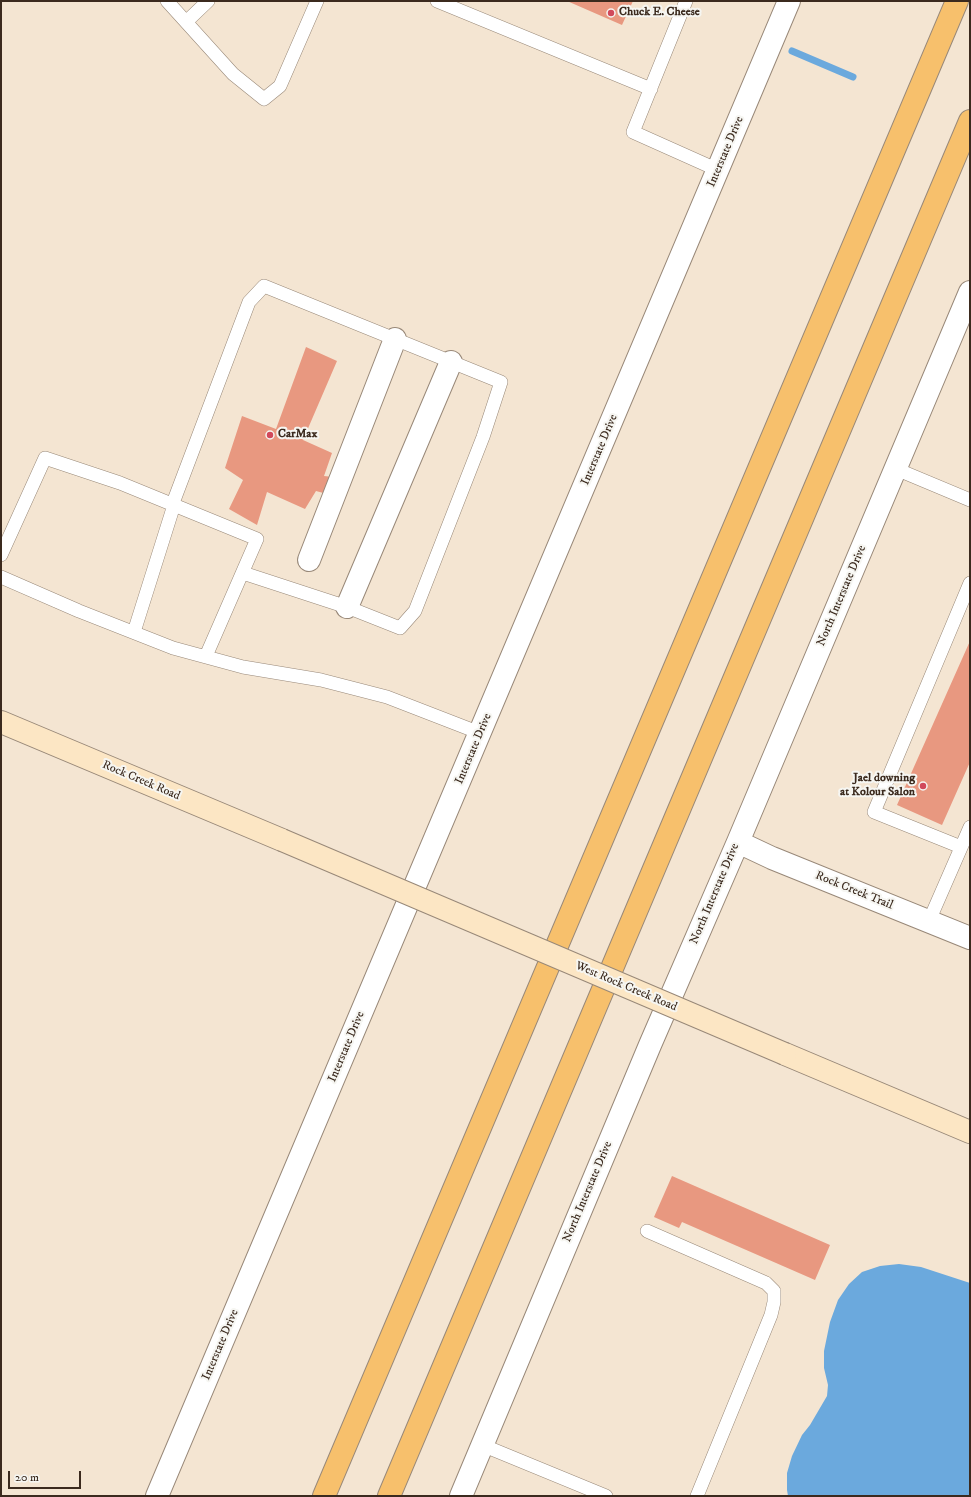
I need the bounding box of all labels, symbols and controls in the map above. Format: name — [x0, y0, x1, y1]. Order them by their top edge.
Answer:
place label: Chuck E. Cheese — [619, 6, 700, 20]
marker: Chuck E. Cheese — [606, 8, 616, 18]
street label: Interstate Drive — [705, 114, 747, 190]
street label: Interstate Drive — [579, 412, 621, 488]
place label: CarMax — [278, 428, 317, 442]
marker: CarMax — [265, 430, 275, 440]
street label: North Interstate Drive — [814, 543, 870, 649]
street label: Interstate Drive — [453, 711, 495, 787]
street label: Rock Creek Road — [100, 758, 182, 804]
place label: Jael downing at Kolour Salon — [840, 772, 915, 800]
marker: Jael downing at Kolour Salon — [918, 781, 928, 791]
street label: North Interstate Drive — [687, 841, 743, 947]
street label: Rock Creek Trail — [813, 869, 895, 913]
street label: West Rock Creek Road — [573, 959, 679, 1015]
street label: Interstate Drive — [326, 1009, 368, 1085]
street label: North Interstate Drive — [560, 1139, 616, 1245]
street label: Interstate Drive — [200, 1307, 242, 1383]
scale bar — [10, 1463, 83, 1489]
text: 20 m — [15, 1470, 39, 1485]

